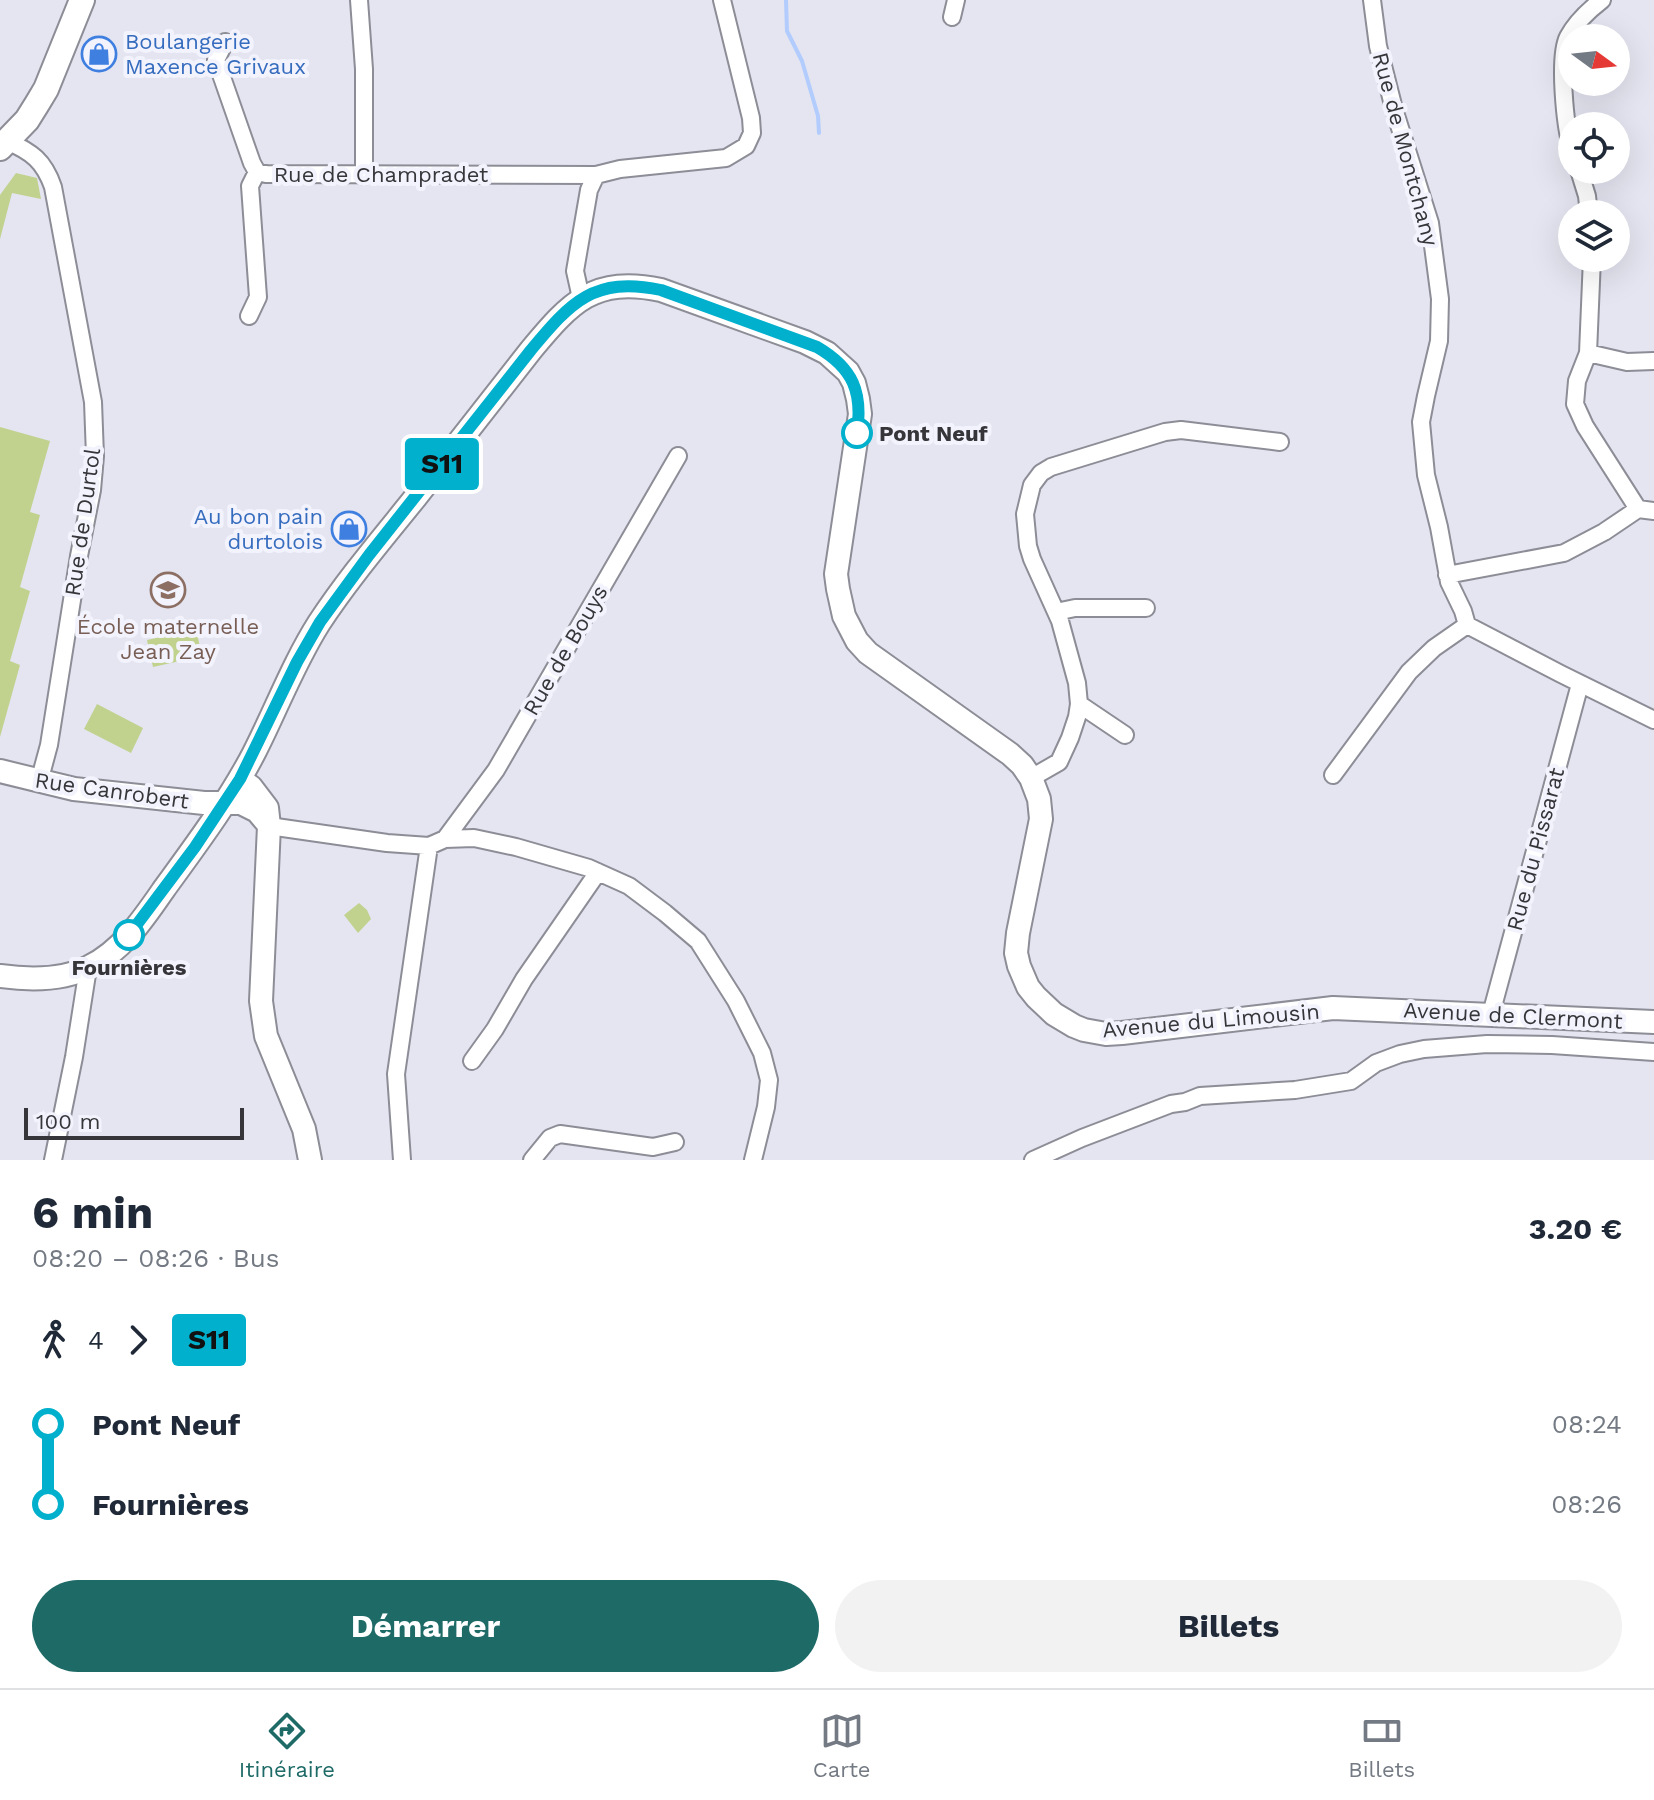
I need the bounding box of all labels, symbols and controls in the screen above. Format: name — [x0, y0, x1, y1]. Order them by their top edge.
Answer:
north arrow — [1558, 24, 1630, 96]
map controls — [1558, 24, 1630, 272]
place label: Boulangerie Maxence Grivaux — [125, 29, 306, 79]
shop icon: Boulangerie Maxence Grivaux — [80, 35, 118, 73]
street label: Rue de Montchany — [1368, 49, 1444, 249]
button: locate — [1558, 112, 1630, 184]
street label: Rue de Champradet — [274, 162, 488, 187]
button: layers — [1558, 200, 1630, 272]
marker: Pont Neuf — [842, 418, 872, 448]
place label: Pont Neuf — [879, 421, 989, 446]
line badge: S11 — [396, 438, 488, 490]
street label: Rue de Durtol — [60, 446, 105, 598]
text: S11 — [421, 447, 463, 480]
place label: Au bon pain durtolois — [194, 504, 323, 554]
shop icon: Au bon pain durtolois — [330, 510, 368, 548]
school or university icon: École maternelle Jean Zay — [149, 571, 187, 609]
street label: Rue de Bouys — [518, 581, 613, 720]
place label: École maternelle Jean Zay — [77, 614, 259, 664]
street label: Rue du Pissarat — [1502, 765, 1569, 933]
street label: Rue Canrobert — [33, 767, 191, 814]
marker: Fournières — [114, 920, 144, 950]
place label: Fournières — [71, 955, 187, 980]
street label: Avenue de Clermont — [1403, 997, 1623, 1034]
street label: Avenue du Limousin — [1101, 999, 1321, 1042]
scale bar — [24, 1104, 244, 1140]
text: 100 m — [36, 1109, 100, 1134]
text: 6 min — [32, 1187, 153, 1239]
text: 3.20 € — [1529, 1211, 1622, 1246]
text: 08:20 – 08:26 · Bus — [32, 1243, 279, 1273]
icon: walk — [32, 1318, 76, 1362]
icon: forward — [116, 1318, 160, 1362]
text: S11 — [188, 1323, 230, 1356]
text: 4 — [88, 1325, 104, 1355]
text: Pont Neuf — [92, 1407, 240, 1442]
text: 08:24 — [1552, 1409, 1622, 1439]
text: Fournières — [92, 1487, 249, 1522]
text: 08:26 — [1551, 1489, 1622, 1519]
button: Démarrer — [32, 1580, 819, 1672]
button: Billets — [835, 1580, 1622, 1672]
tab: Itinéraire — [239, 1709, 335, 1782]
tab: Carte — [813, 1709, 871, 1782]
tab: Billets — [1348, 1709, 1415, 1782]

